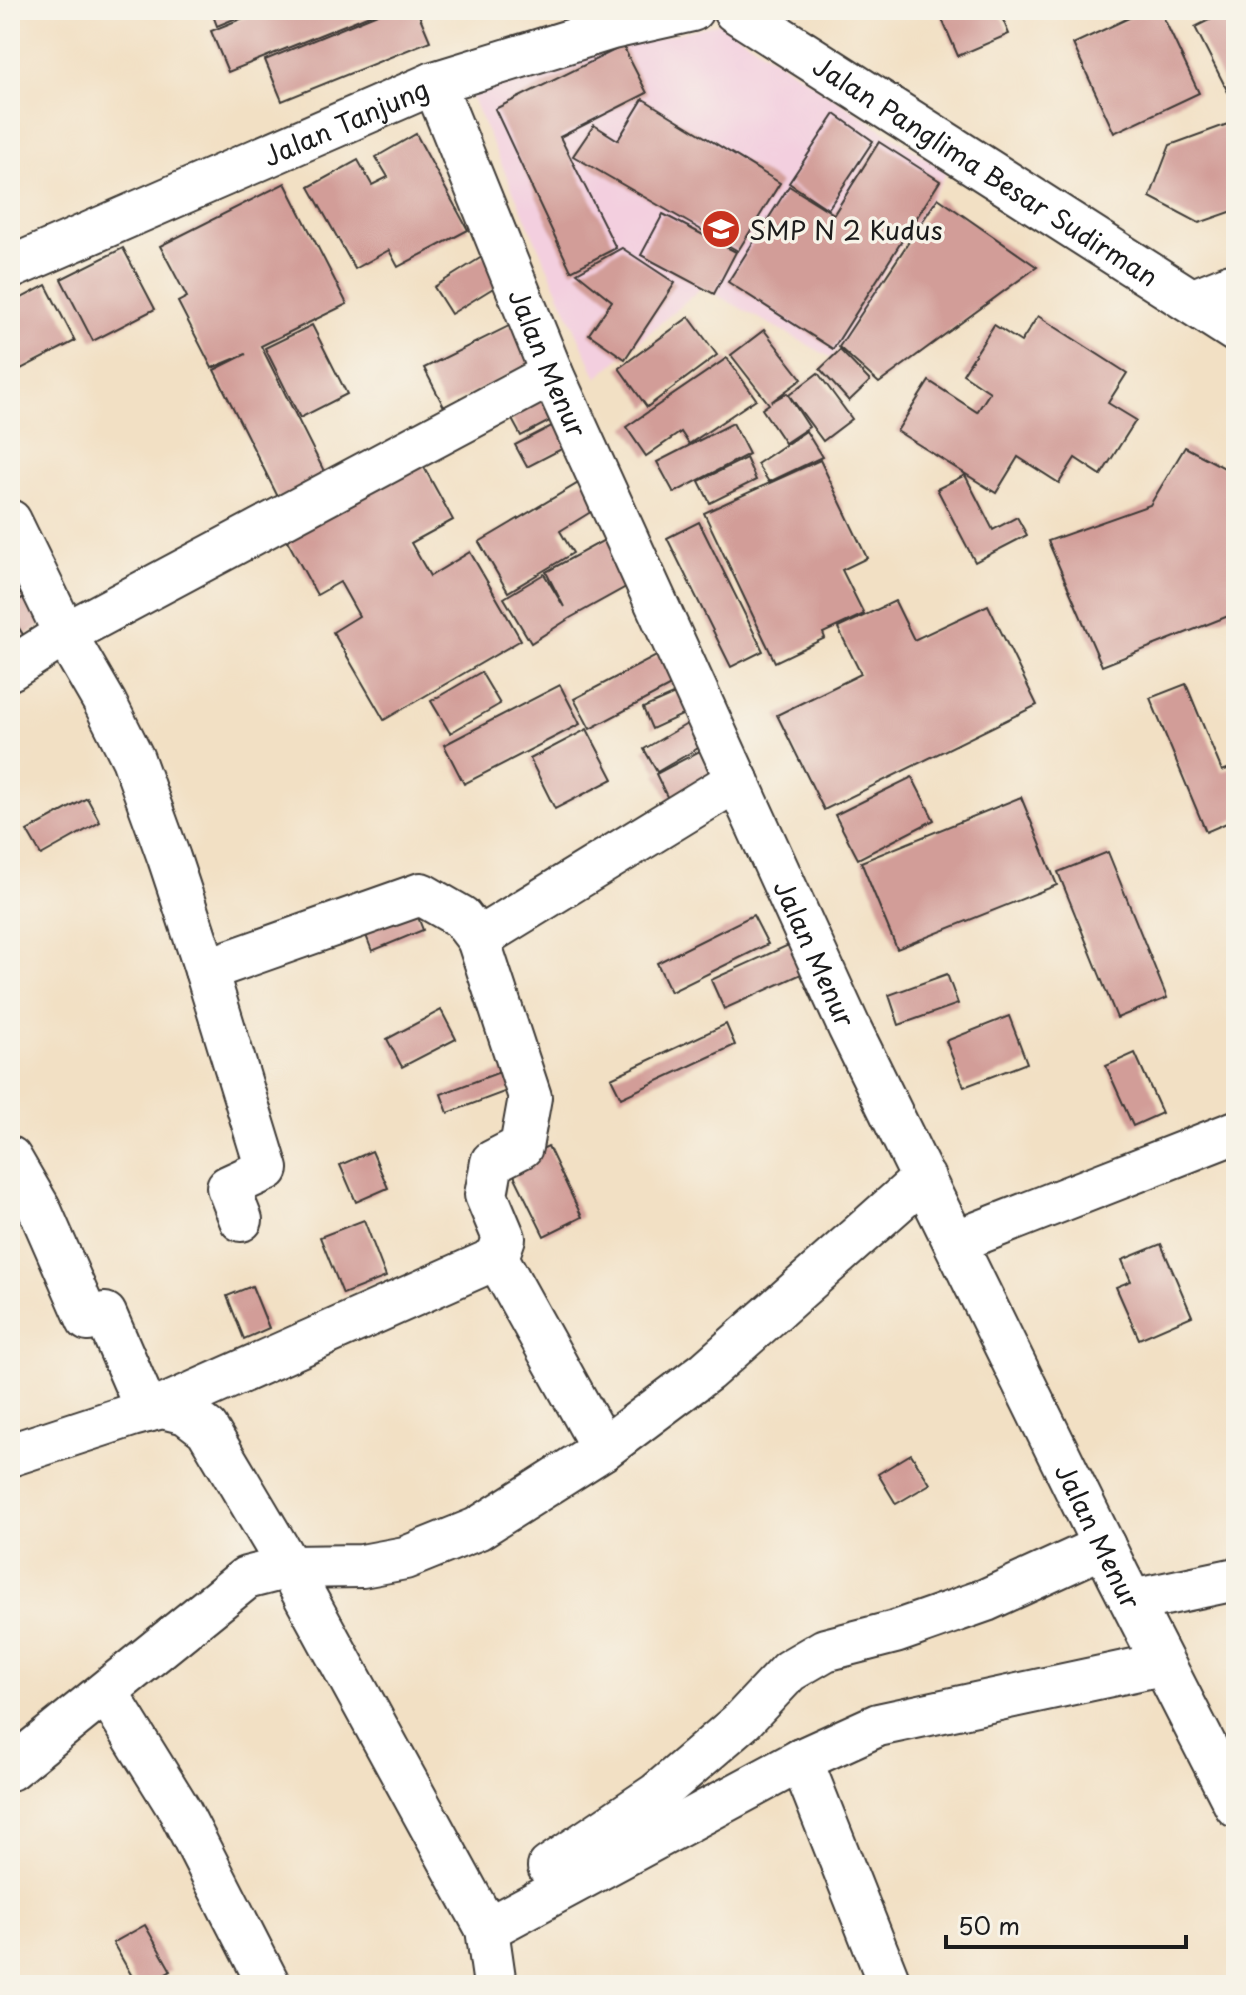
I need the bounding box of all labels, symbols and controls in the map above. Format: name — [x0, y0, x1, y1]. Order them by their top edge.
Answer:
street label: Jalan Panglima Besar Sudirman — [806, 46, 1166, 295]
street label: Jalan Tanjung — [257, 68, 434, 175]
school or university icon: SMP N 2 Kudus — [700, 208, 742, 250]
place label: SMP N 2 Kudus — [749, 210, 943, 249]
street label: Jalan Menur — [500, 282, 598, 444]
street label: Jalan Menur — [765, 873, 866, 1034]
street label: Jalan Menur — [1046, 1456, 1152, 1616]
scale bar — [946, 1899, 1186, 1949]
text: 50 m — [958, 1907, 1020, 1943]

